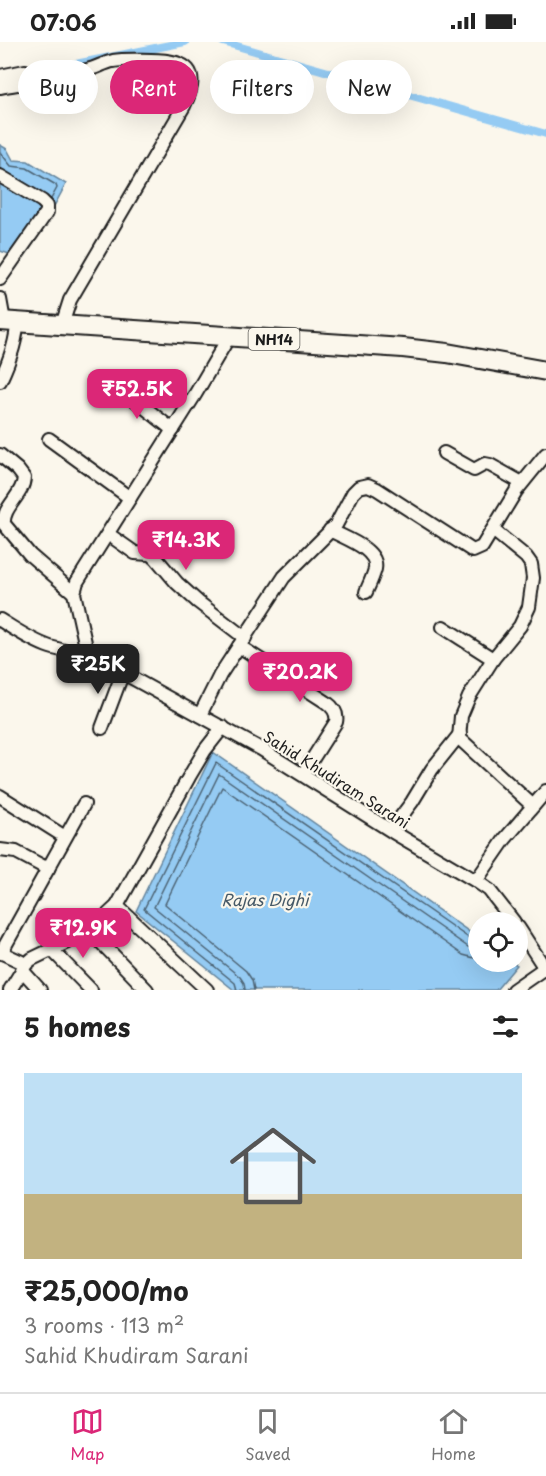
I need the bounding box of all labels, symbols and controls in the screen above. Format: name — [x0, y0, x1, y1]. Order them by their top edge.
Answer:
text: 07:06 — [30, 5, 97, 38]
chip: Buy — [18, 60, 98, 114]
chip: Rent — [110, 60, 198, 114]
chip: Filters — [210, 60, 314, 114]
chip: New — [326, 60, 412, 114]
road number: NH14 — [248, 328, 300, 350]
pin: ₹52.5K — [88, 369, 186, 420]
text: ₹52.5K — [101, 373, 173, 403]
pin: ₹14.3K — [137, 520, 235, 571]
text: ₹14.3K — [152, 524, 220, 554]
pin: ₹25K — [62, 644, 134, 695]
text: ₹25K — [70, 648, 126, 678]
pin: ₹20.2K — [251, 652, 349, 703]
text: ₹20.2K — [262, 656, 338, 686]
street label: Sahid Khudiram Sarani — [259, 725, 415, 833]
water label: Rajas Dighi — [222, 887, 311, 911]
pin: ₹12.9K — [34, 908, 132, 959]
text: ₹12.9K — [49, 912, 117, 942]
map controls — [468, 912, 528, 972]
button: locate — [468, 912, 528, 972]
text: 5 homes — [24, 1007, 130, 1046]
icon: filters — [489, 1010, 522, 1043]
icon: home — [219, 1112, 327, 1220]
text: ₹25,000/mo — [24, 1271, 188, 1310]
text: 3 rooms · 113 m² — [24, 1310, 184, 1340]
text: Sahid Khudiram Sarani — [24, 1340, 249, 1370]
tab: Map — [70, 1405, 105, 1465]
tab: Saved — [245, 1405, 291, 1465]
tab: Home — [431, 1405, 476, 1465]

